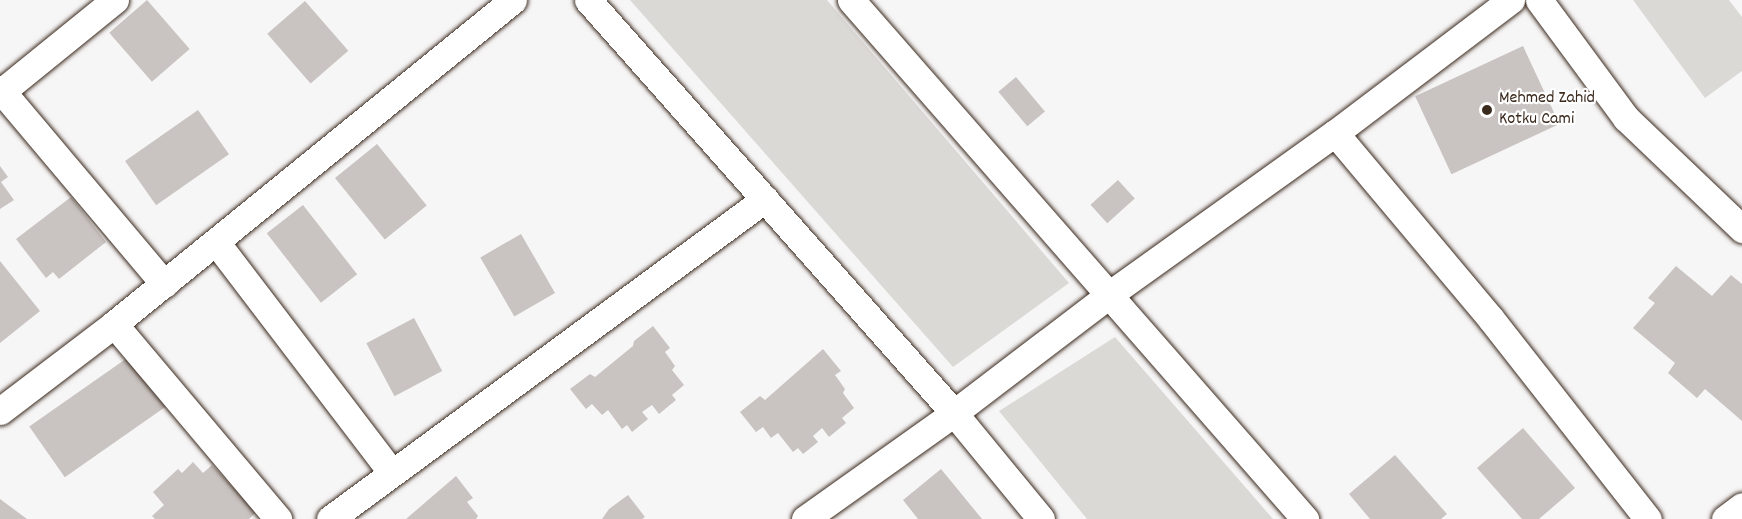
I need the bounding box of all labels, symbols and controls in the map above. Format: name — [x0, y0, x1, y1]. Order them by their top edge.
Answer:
place label: Mehmed Zahid Kotku Cami — [1499, 89, 1595, 132]
marker: Mehmed Zahid Kotku Cami — [1480, 103, 1494, 117]

